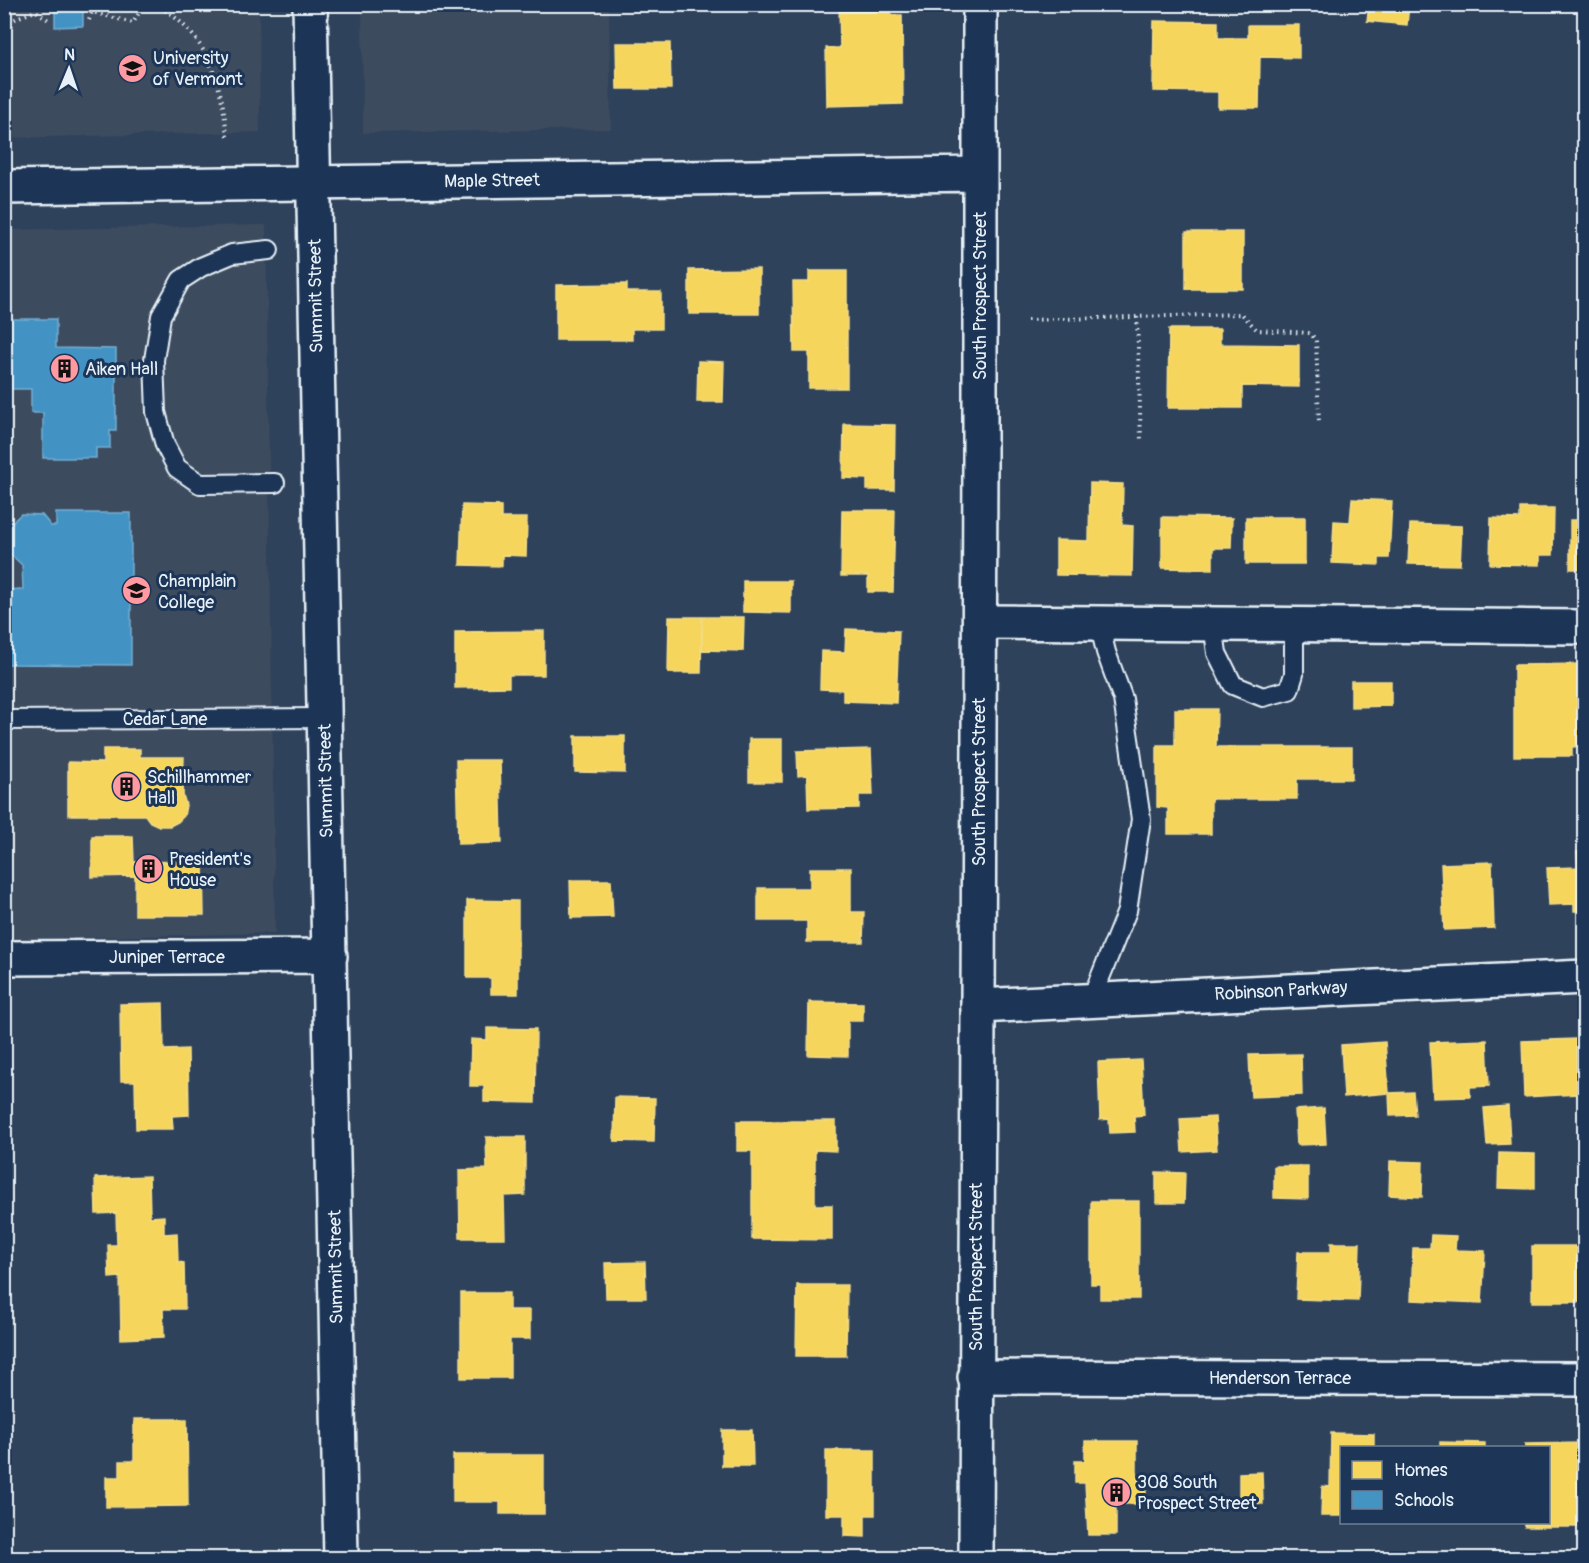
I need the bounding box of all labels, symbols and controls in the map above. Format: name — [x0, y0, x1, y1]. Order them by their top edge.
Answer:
north arrow — [39, 39, 99, 99]
text: N — [64, 45, 75, 65]
place label: University of Vermont — [153, 47, 243, 91]
school or university icon: University of Vermont — [116, 52, 148, 84]
street label: Maple Street — [444, 169, 541, 193]
street label: South Prospect Street — [969, 211, 992, 380]
street label: Summit Street — [303, 238, 328, 353]
building icon: Aiken Hall — [48, 353, 80, 385]
place label: Aiken Hall — [85, 358, 158, 381]
place label: Champlain College — [158, 570, 236, 614]
school or university icon: Champlain College — [121, 575, 153, 607]
street label: South Prospect Street — [968, 697, 991, 866]
street label: Cedar Lane — [123, 708, 207, 731]
street label: Summit Street — [313, 723, 338, 838]
place label: Schillhammer Hall — [147, 766, 252, 810]
building icon: Schillhammer Hall — [110, 771, 142, 803]
place label: President's House — [169, 848, 251, 892]
building icon: President's House — [132, 853, 164, 885]
street label: Juniper Terrace — [109, 946, 225, 969]
street label: Robinson Parkway — [1214, 976, 1348, 1006]
street label: South Prospect Street — [965, 1182, 988, 1351]
street label: Summit Street — [323, 1209, 348, 1324]
street label: Henderson Terrace — [1209, 1367, 1351, 1390]
legend — [1340, 1446, 1550, 1524]
text: Homes — [1394, 1459, 1447, 1482]
place label: 308 South Prospect Street — [1137, 1471, 1258, 1515]
building icon: 308 South Prospect Street — [1100, 1476, 1132, 1508]
text: Schools — [1394, 1489, 1454, 1512]

